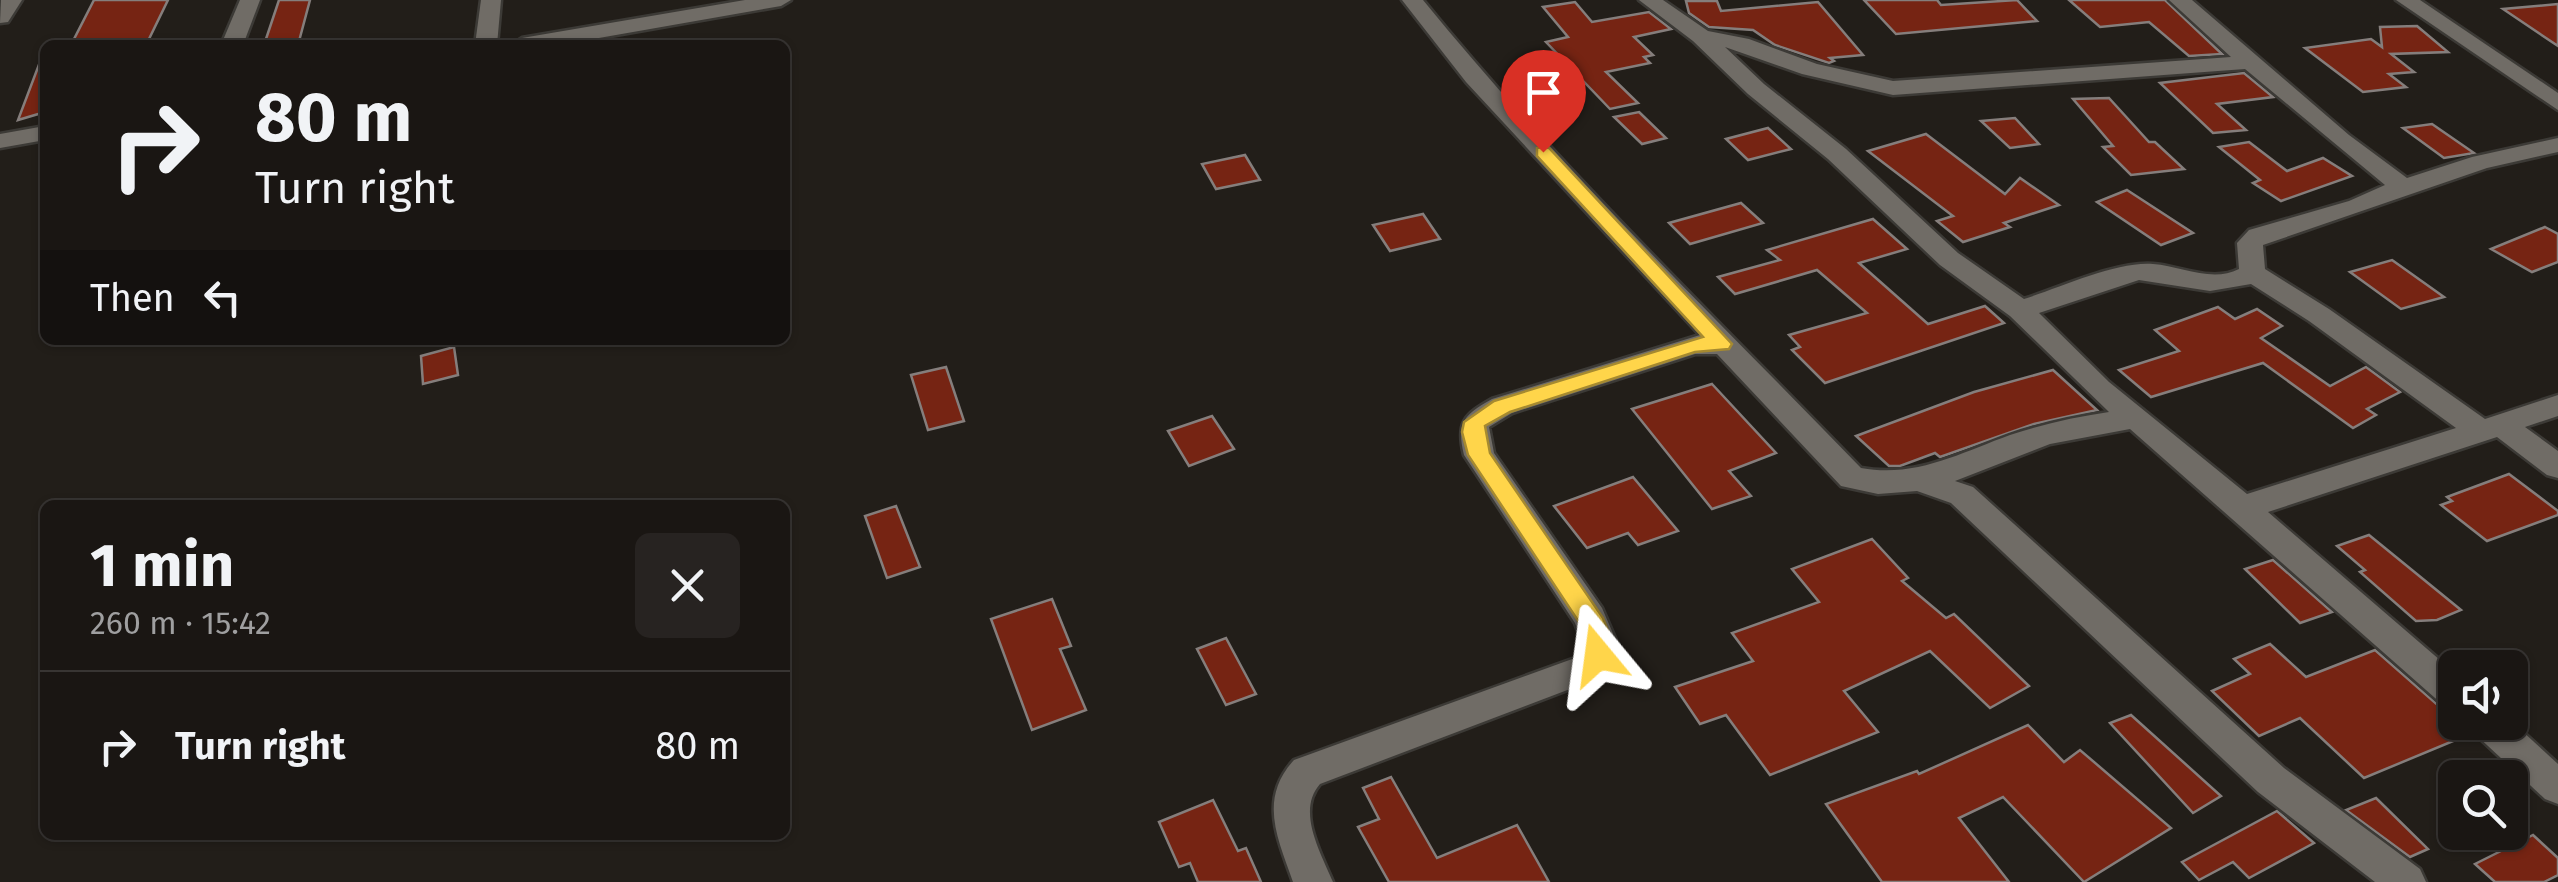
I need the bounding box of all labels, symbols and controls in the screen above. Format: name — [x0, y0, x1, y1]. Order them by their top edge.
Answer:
pin — [1501, 50, 1586, 153]
icon: arrive — [1516, 65, 1571, 120]
text: 80 m — [255, 76, 412, 160]
icon: right — [90, 80, 220, 210]
text: Turn right — [255, 161, 454, 215]
icon: left — [195, 270, 250, 325]
text: Then — [90, 275, 175, 321]
text: 1 min — [90, 530, 234, 602]
button: close — [635, 533, 740, 638]
position arrow — [1546, 603, 1650, 707]
text: 260 m · 15:42 — [90, 604, 271, 642]
map controls — [2438, 650, 2528, 850]
button: sound — [2438, 650, 2528, 740]
icon: right — [90, 719, 145, 774]
text: Turn right — [175, 723, 345, 769]
text: 80 m — [655, 723, 740, 769]
button: search — [2438, 760, 2528, 850]

